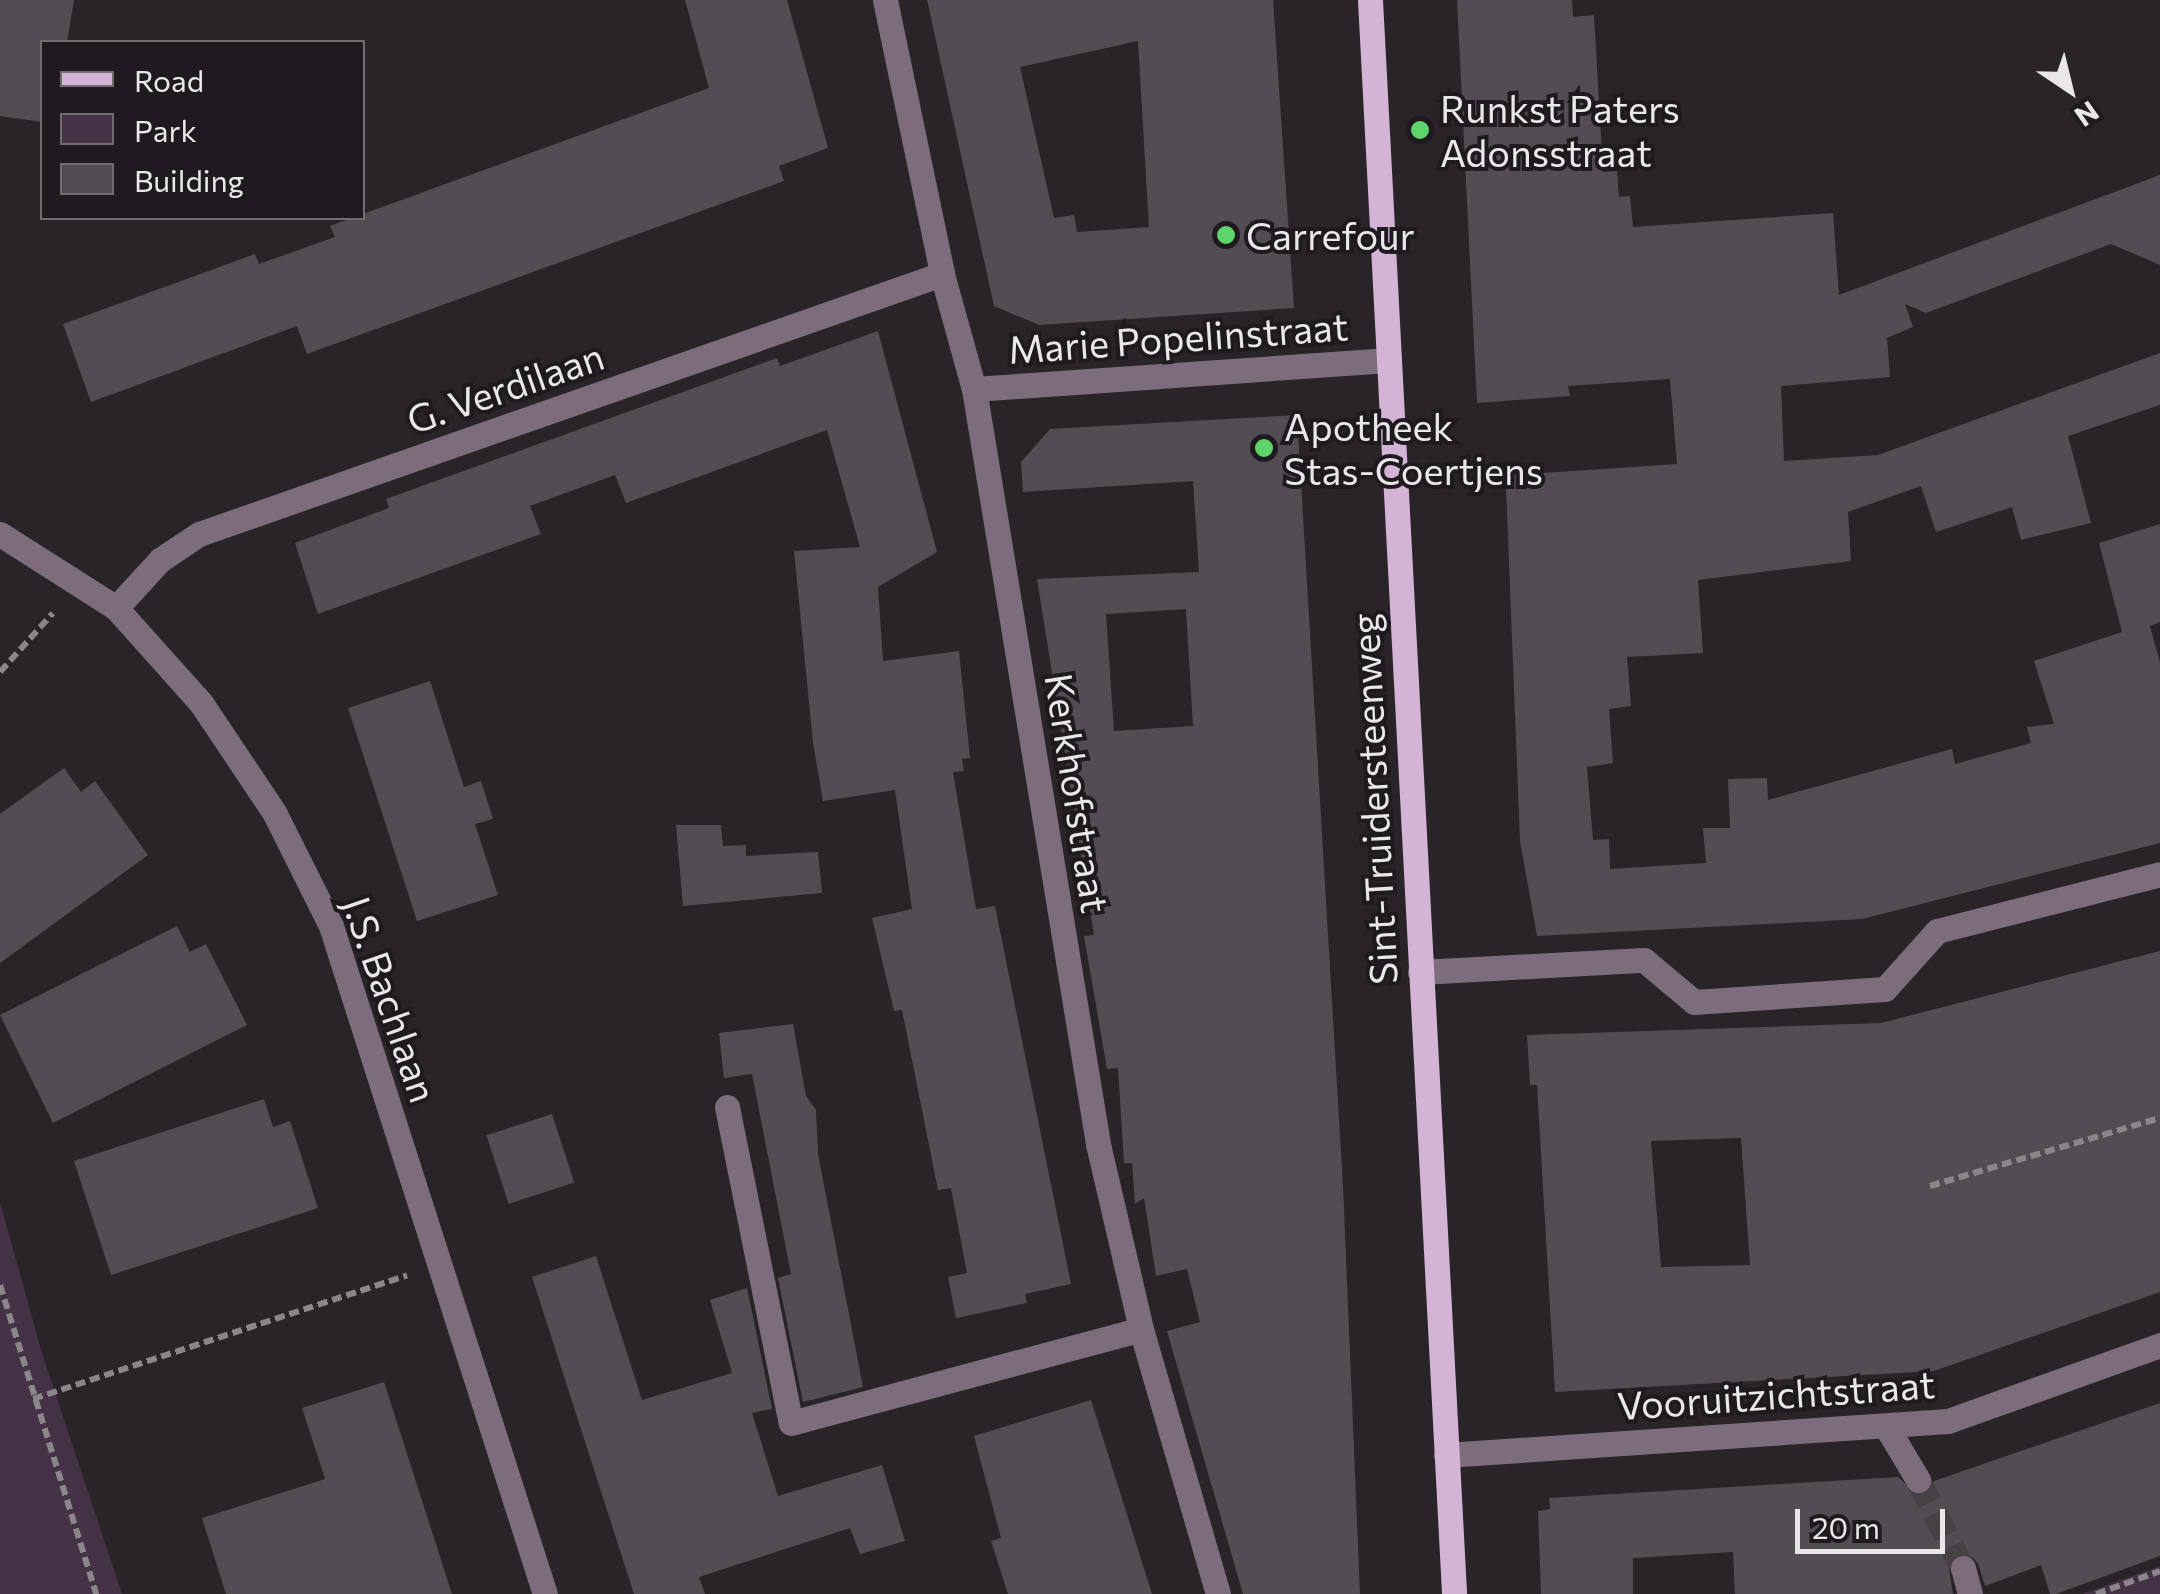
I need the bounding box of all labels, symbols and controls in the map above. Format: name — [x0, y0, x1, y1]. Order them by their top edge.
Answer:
legend — [40, 40, 365, 220]
north arrow — [2020, 40, 2120, 140]
text: Road — [134, 61, 204, 98]
place label: Runkst Paters Adonsstraat — [1440, 85, 1680, 174]
text: N — [2069, 95, 2106, 135]
text: Park — [134, 111, 197, 148]
marker: Runkst Paters Adonsstraat — [1409, 119, 1431, 141]
text: Building — [134, 161, 244, 198]
place label: Carrefour — [1246, 212, 1415, 258]
marker: Carrefour — [1215, 224, 1237, 246]
street label: Marie Popelinstraat — [1006, 302, 1350, 372]
street label: G. Verdilaan — [401, 332, 609, 442]
place label: Apotheek Stas-Coertjens — [1284, 403, 1543, 492]
marker: Apotheek Stas-Coertjens — [1253, 437, 1275, 459]
street label: Sint-Truidersteenweg — [1341, 612, 1405, 986]
street label: Kerkhofstraat — [1037, 670, 1119, 916]
street label: J.S. Bachlaan — [334, 890, 448, 1108]
street label: Vooruitzichtstraat — [1616, 1360, 1936, 1428]
scale bar — [1800, 1489, 1950, 1551]
text: 20 m — [1812, 1508, 1880, 1545]

